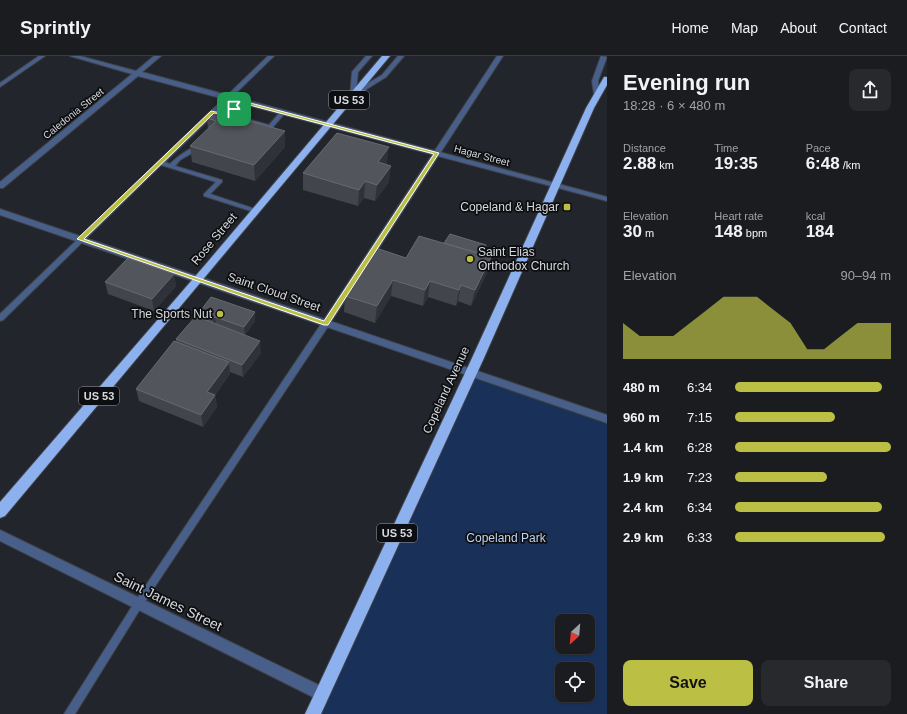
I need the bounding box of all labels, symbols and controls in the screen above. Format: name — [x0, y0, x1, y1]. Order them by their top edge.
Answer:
text: Sprintly — [20, 17, 91, 38]
text: Home — [672, 20, 709, 36]
text: Map — [731, 20, 758, 36]
text: About — [780, 20, 817, 36]
text: Contact — [839, 20, 887, 36]
button: share — [849, 69, 891, 111]
text: Evening run — [623, 70, 750, 95]
street label: Caledonia Street — [41, 86, 106, 141]
road number: US 53 — [329, 91, 369, 109]
pin — [217, 92, 251, 126]
icon: arrive — [223, 98, 245, 120]
text: 18:28 · 6 × 480 m — [623, 98, 725, 113]
text: Distance — [623, 142, 666, 154]
text: Time — [714, 142, 738, 154]
text: Pace — [806, 142, 831, 154]
street label: Hagar Street — [453, 143, 511, 168]
text: 2.88 — [623, 154, 656, 173]
text: 19:35 — [714, 154, 758, 173]
text: 6:48 — [806, 154, 840, 173]
text: km — [656, 159, 674, 171]
text: /km — [840, 159, 860, 171]
place label: Copeland & Hagar — [460, 200, 559, 214]
marker: Copeland & Hagar — [562, 202, 572, 212]
street label: Rose Street — [188, 210, 240, 268]
text: Elevation — [623, 210, 668, 222]
text: Heart rate — [714, 210, 763, 222]
text: kcal — [806, 210, 825, 222]
text: 30 — [623, 222, 642, 241]
text: 148 — [714, 222, 743, 241]
text: 184 — [806, 222, 834, 241]
text: m — [642, 227, 654, 239]
text: bpm — [743, 227, 767, 239]
place label: Saint Elias Orthodox Church — [478, 245, 569, 273]
marker: Saint Elias Orthodox Church — [465, 254, 475, 264]
text: Elevation — [623, 268, 676, 283]
text: 90–94 m — [840, 268, 891, 283]
street label: Saint Cloud Street — [226, 270, 323, 315]
place label: The Sports Nut — [131, 307, 213, 321]
marker: The Sports Nut — [215, 309, 225, 319]
street label: Copeland Avenue — [420, 344, 472, 436]
text: 480 m — [623, 380, 660, 395]
text: 6:34 — [687, 380, 712, 395]
road number: US 53 — [79, 387, 119, 405]
text: 960 m — [623, 410, 660, 425]
text: 7:15 — [687, 410, 712, 425]
text: 1.4 km — [623, 440, 663, 455]
text: 6:28 — [687, 440, 712, 455]
text: 1.9 km — [623, 470, 663, 485]
text: 7:23 — [687, 470, 712, 485]
text: 2.4 km — [623, 500, 663, 515]
text: 6:34 — [687, 500, 712, 515]
road number: US 53 — [377, 524, 417, 542]
text: 2.9 km — [623, 530, 663, 545]
text: 6:33 — [687, 530, 712, 545]
park label: Copeland Park — [466, 531, 547, 545]
street label: Saint James Street — [111, 568, 225, 634]
north arrow — [555, 614, 595, 654]
map controls — [555, 614, 595, 702]
button: Save — [623, 660, 753, 706]
button: Share — [761, 660, 891, 706]
button: locate — [555, 662, 595, 702]

